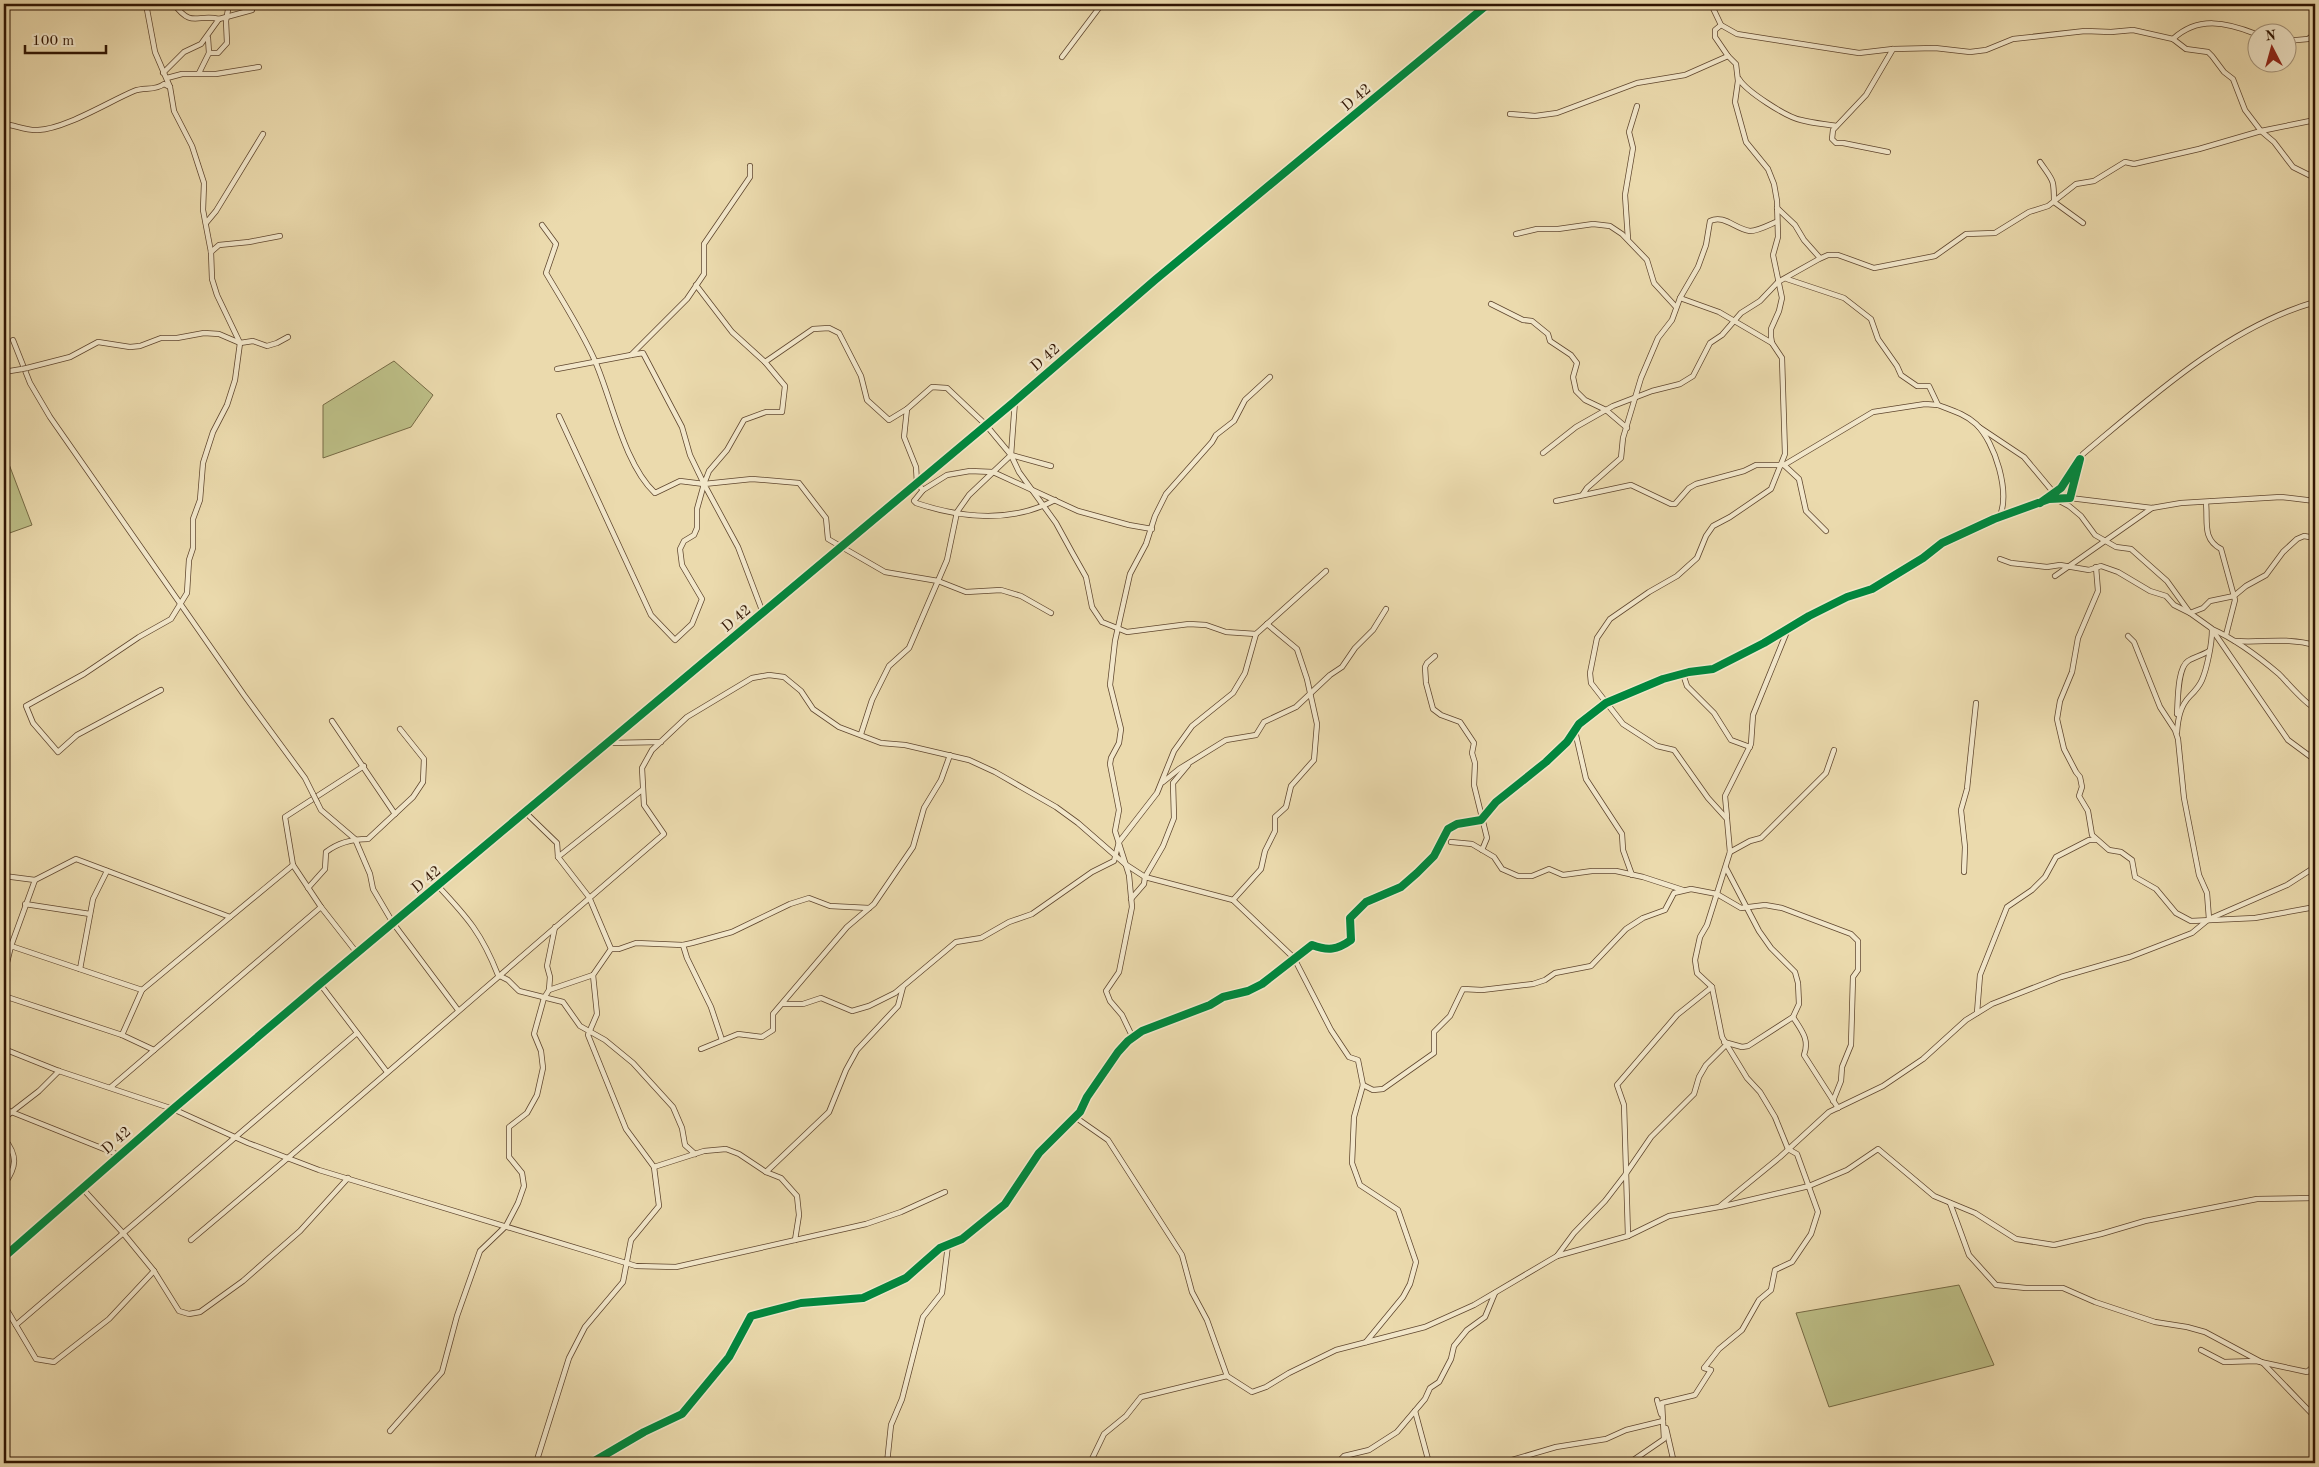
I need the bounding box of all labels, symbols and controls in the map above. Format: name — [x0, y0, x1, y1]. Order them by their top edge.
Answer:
scale bar — [25, 22, 106, 54]
north arrow — [2246, 22, 2296, 72]
text: N — [2265, 29, 2277, 44]
text: 100 m — [32, 34, 74, 49]
street label: D 42 — [1339, 82, 1375, 115]
street label: D 42 — [1028, 342, 1063, 375]
street label: D 42 — [719, 603, 755, 636]
street label: D 42 — [409, 864, 445, 897]
street label: D 42 — [99, 1125, 134, 1158]

